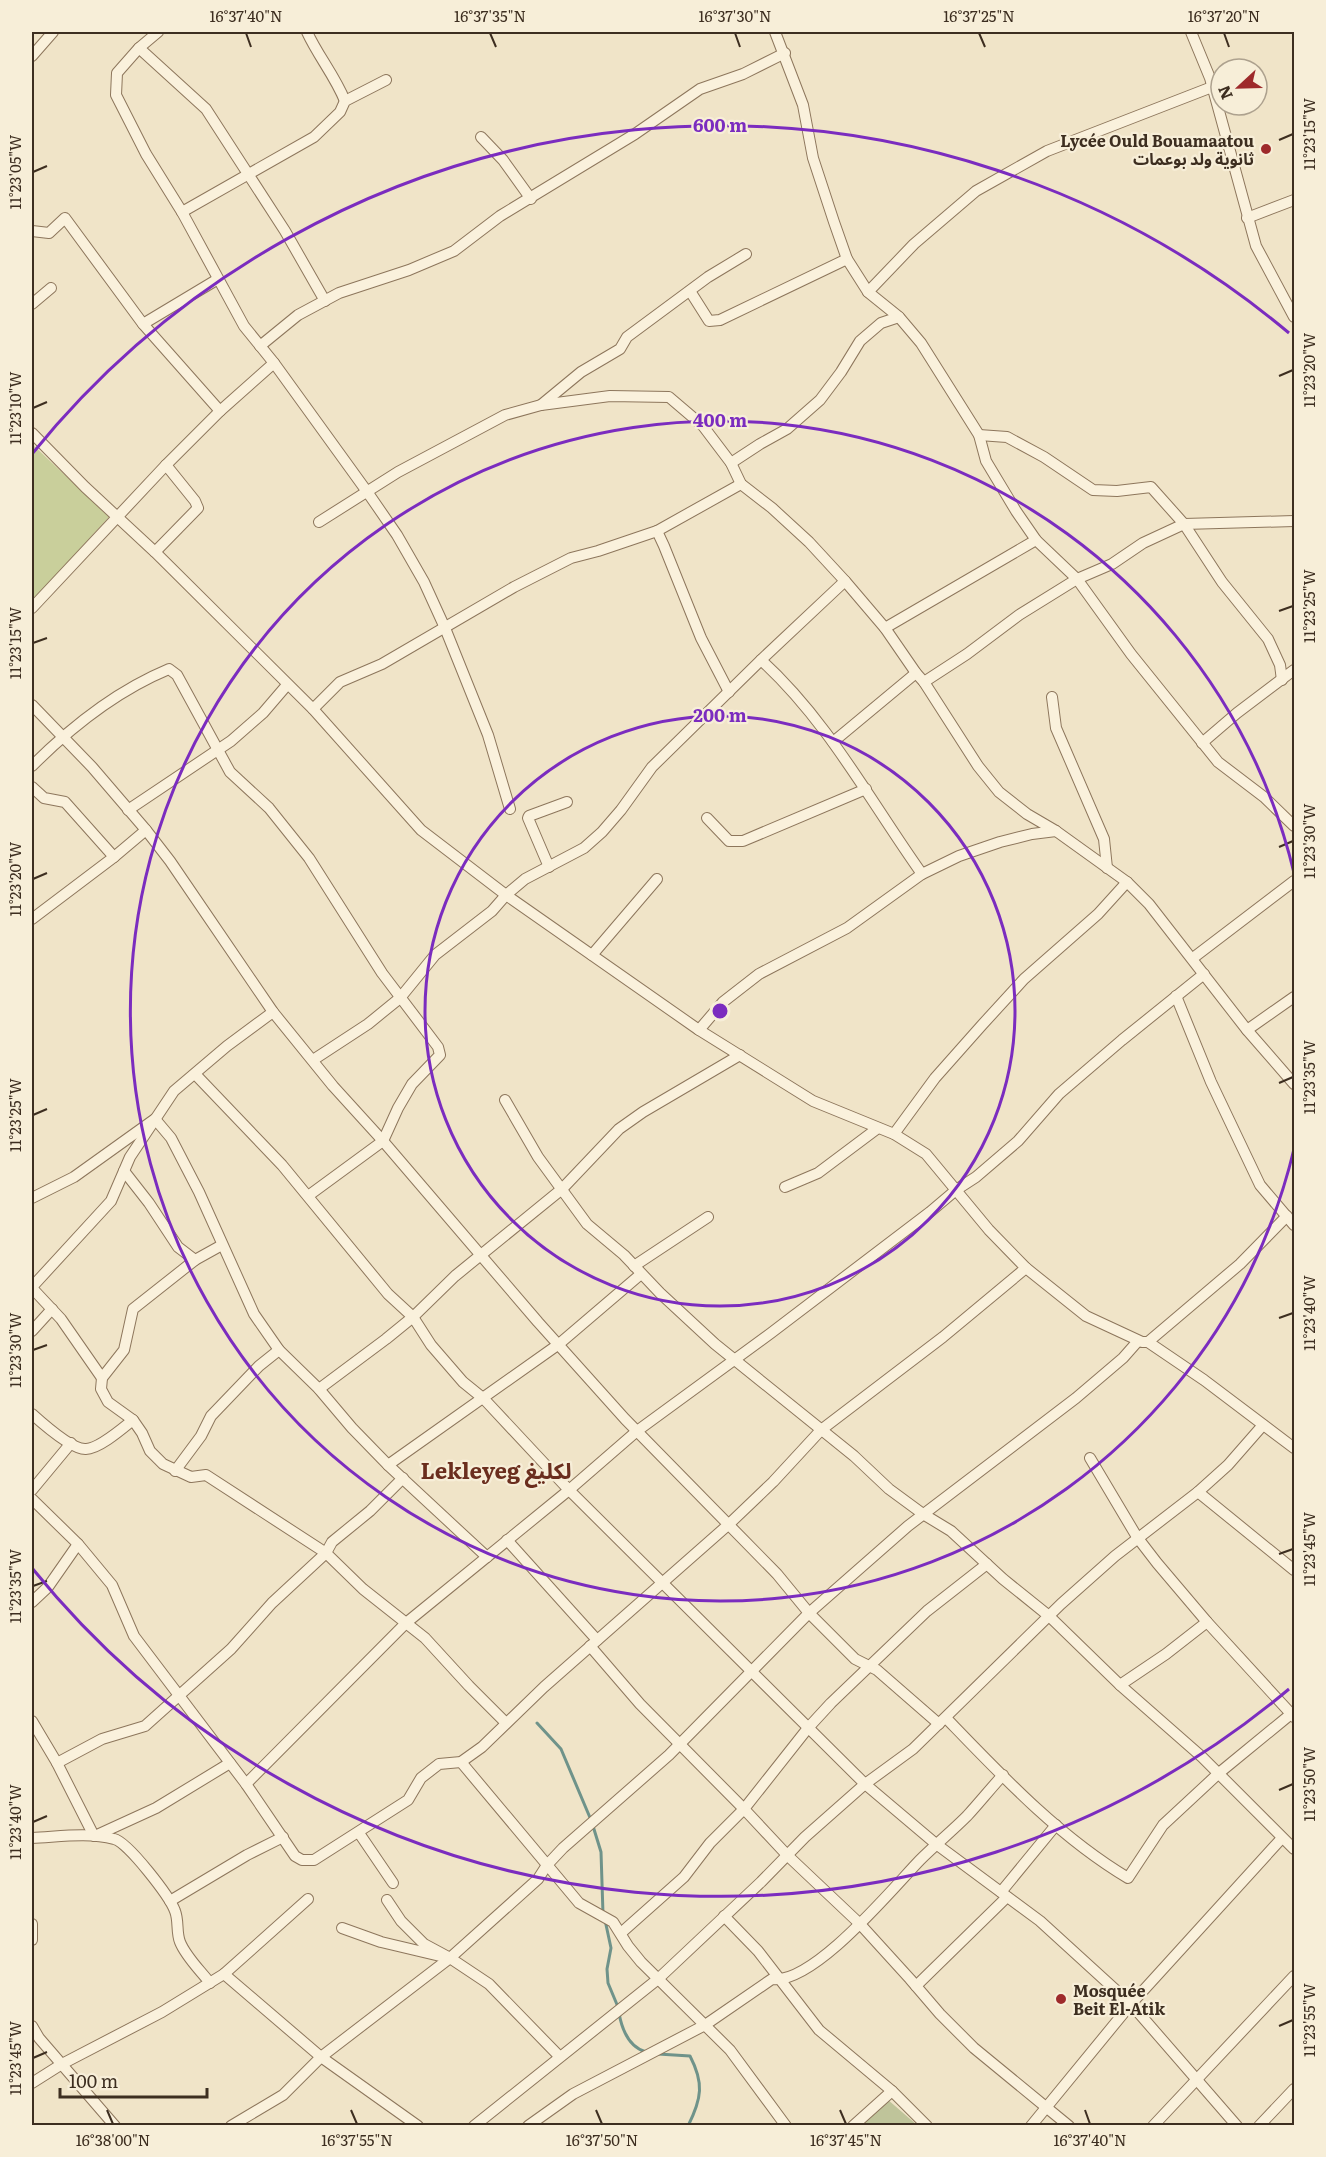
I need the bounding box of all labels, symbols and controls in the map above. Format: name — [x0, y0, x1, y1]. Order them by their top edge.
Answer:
text: 16°37'40"N — [209, 4, 283, 27]
text: 16°37'35"N — [454, 4, 526, 27]
text: 16°37'30"N — [698, 4, 772, 27]
text: 16°37'25"N — [943, 4, 1015, 27]
text: 16°37'20"N — [1188, 4, 1260, 27]
north arrow — [1209, 57, 1269, 117]
text: N — [1211, 82, 1238, 104]
text: 11°23'15"W — [1297, 97, 1320, 170]
text: 600 m — [693, 111, 747, 138]
place label: Lycée Ould Bouamaatou ثانوية ولد بوعمات — [1060, 128, 1254, 170]
text: 11°23'05"W — [3, 134, 26, 209]
marker: Lycée Ould Bouamaatou ثانوية ولد بوعمات — [1259, 142, 1273, 156]
text: 11°23'20"W — [1297, 332, 1320, 407]
text: 11°23'10"W — [3, 371, 26, 445]
text: 400 m — [693, 406, 747, 433]
text: 11°23'25"W — [1297, 568, 1320, 643]
text: 11°23'15"W — [3, 606, 26, 679]
text: 200 m — [693, 701, 747, 728]
text: 11°23'30"W — [1297, 803, 1320, 879]
text: 11°23'20"W — [3, 841, 26, 916]
centre of rings — [710, 1001, 730, 1021]
text: 11°23'35"W — [1297, 1039, 1320, 1114]
text: 11°23'25"W — [3, 1077, 26, 1152]
text: 11°23'40"W — [1297, 1275, 1320, 1351]
text: 11°23'30"W — [3, 1312, 26, 1388]
district label: Lekleyeg لكليغ — [420, 1453, 572, 1488]
text: 11°23'45"W — [1297, 1511, 1320, 1586]
text: 11°23'35"W — [3, 1548, 26, 1623]
text: 11°23'50"W — [1297, 1746, 1320, 1821]
text: 11°23'40"W — [3, 1784, 26, 1860]
place label: Mosquée Beit El-Atik — [1073, 1978, 1165, 2020]
text: 11°23'55"W — [1297, 1982, 1320, 2057]
marker: Mosquée Beit El-Atik — [1054, 1992, 1068, 2006]
text: 11°23'45"W — [3, 2020, 26, 2095]
scale bar — [60, 2061, 207, 2099]
text: 100 m — [69, 2067, 118, 2094]
text: 16°38'00"N — [76, 2128, 150, 2151]
text: 16°37'55"N — [321, 2128, 393, 2151]
text: 16°37'50"N — [566, 2128, 638, 2151]
text: 16°37'45"N — [810, 2128, 882, 2151]
text: 16°37'40"N — [1053, 2128, 1127, 2151]

